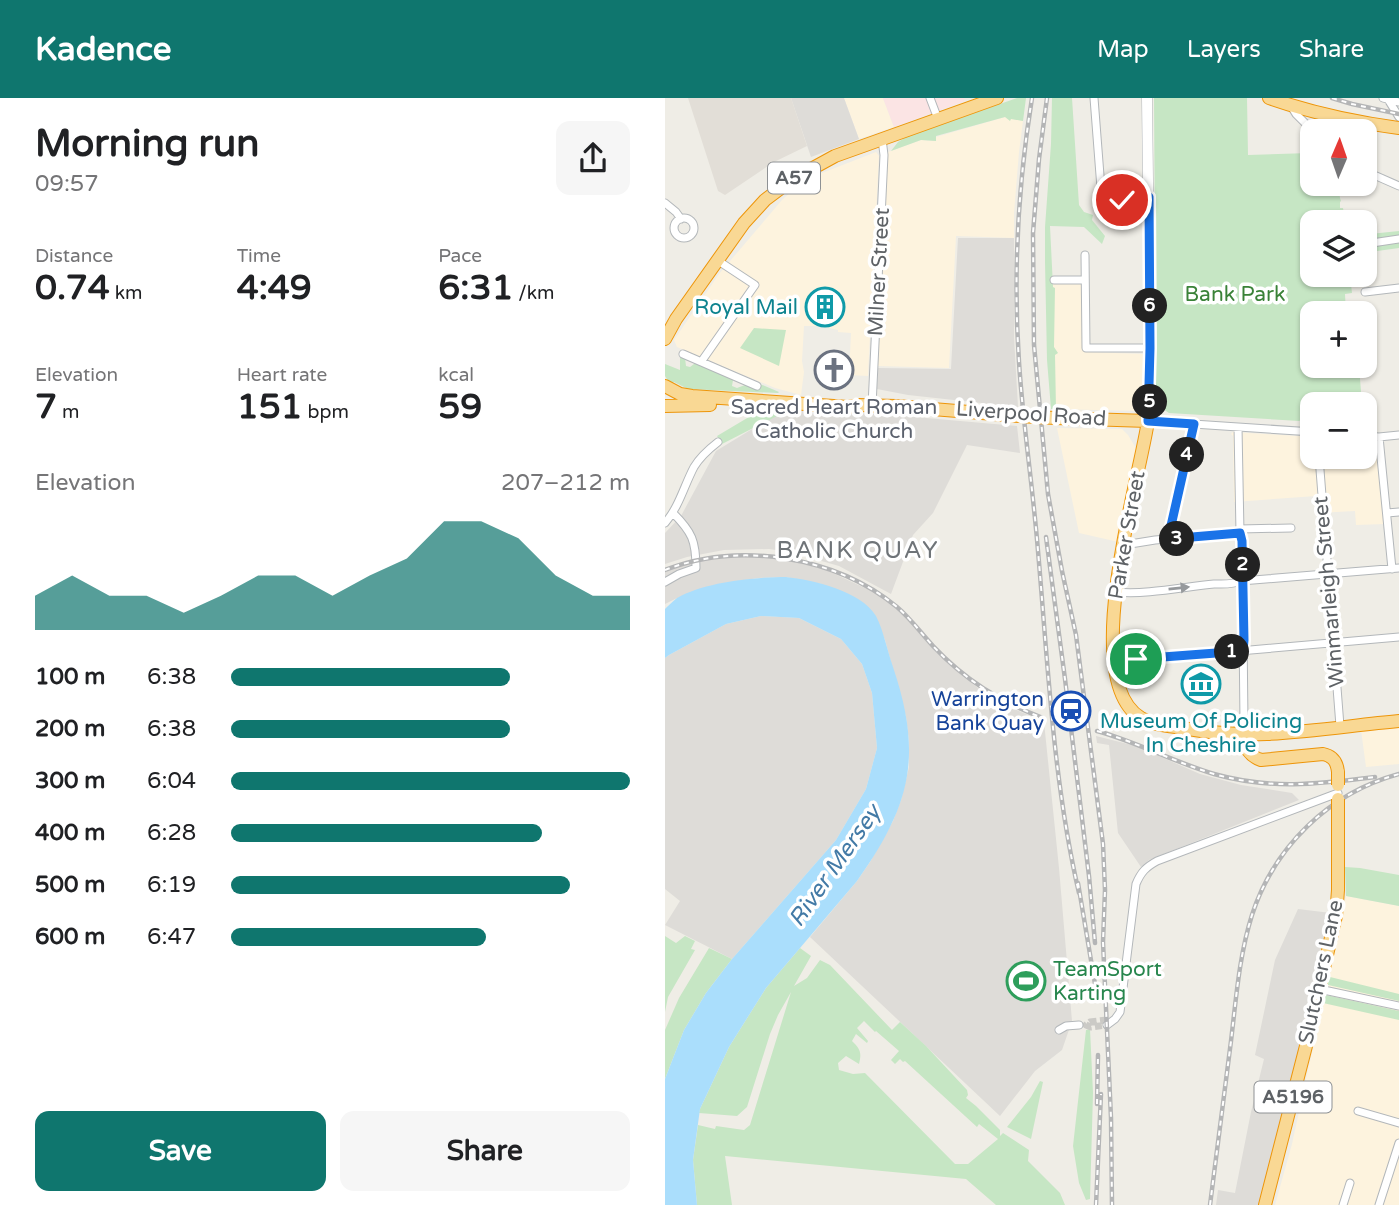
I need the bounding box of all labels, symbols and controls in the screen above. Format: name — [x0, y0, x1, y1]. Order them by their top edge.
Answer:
text: Kadence — [35, 30, 171, 69]
text: Map — [1097, 35, 1149, 64]
text: Layers — [1187, 35, 1261, 64]
text: Share — [1299, 35, 1364, 64]
north arrow — [1300, 119, 1377, 196]
map controls — [1300, 119, 1377, 469]
text: Morning run — [35, 121, 259, 167]
button: share — [556, 121, 630, 195]
road number: A57 — [768, 162, 820, 194]
text: 09:57 — [35, 170, 99, 198]
pin — [1092, 170, 1152, 230]
icon: check — [1103, 181, 1141, 219]
street label: Milner Street — [863, 207, 895, 337]
button: layers — [1300, 210, 1377, 287]
text: Distance — [35, 245, 113, 267]
text: Time — [237, 245, 281, 267]
text: Pace — [438, 245, 482, 267]
text: 0.74 — [35, 267, 110, 309]
text: 4:49 — [237, 267, 312, 309]
text: 6:31 — [438, 267, 513, 309]
text: km — [110, 282, 142, 304]
text: /km — [513, 282, 555, 304]
park label: Bank Park — [1185, 282, 1285, 307]
building icon: Royal Mail — [804, 286, 846, 328]
pin: 6 — [1133, 288, 1168, 324]
text: 6 — [1144, 294, 1155, 316]
place label: Royal Mail — [694, 295, 798, 320]
button: + — [1300, 301, 1377, 378]
church icon: Sacred Heart Roman Catholic Church — [813, 349, 855, 391]
text: Elevation — [35, 364, 118, 386]
text: Heart rate — [237, 364, 327, 386]
text: kcal — [438, 364, 474, 386]
pin: 5 — [1133, 384, 1168, 420]
text: 7 — [35, 386, 57, 428]
text: 151 — [237, 386, 303, 428]
text: 59 — [438, 386, 482, 428]
text: 5 — [1144, 390, 1155, 412]
button: − — [1300, 392, 1377, 469]
place label: Sacred Heart Roman Catholic Church — [731, 395, 937, 444]
street label: Liverpool Road — [955, 396, 1107, 432]
text: m — [57, 401, 79, 423]
text: bpm — [303, 401, 349, 423]
pin: 4 — [1169, 438, 1205, 472]
text: 4 — [1181, 443, 1192, 465]
text: Elevation — [35, 469, 136, 497]
text: 207–212 m — [501, 469, 630, 497]
street label: Parker Street — [1103, 469, 1151, 601]
street label: Winmarleigh Street — [1308, 495, 1350, 689]
pin: 3 — [1159, 522, 1195, 556]
text: 3 — [1171, 527, 1182, 549]
district label: BANK QUAY — [776, 536, 940, 565]
pin: 2 — [1225, 547, 1261, 582]
text: 2 — [1237, 553, 1248, 575]
one-way arrow — [1169, 582, 1191, 593]
pin — [1106, 629, 1166, 689]
pin: 1 — [1215, 634, 1249, 670]
icon: arrive — [1117, 640, 1155, 678]
text: 1 — [1226, 640, 1237, 662]
text: 100 m — [35, 663, 105, 691]
text: 6:38 — [147, 663, 196, 691]
museum icon: Museum Of Policing In Cheshire — [1180, 663, 1222, 705]
place label: Warrington Bank Quay — [931, 687, 1044, 736]
station icon: Warrington Bank Quay — [1050, 690, 1092, 732]
place label: Museum Of Policing In Cheshire — [1100, 709, 1302, 758]
text: 200 m — [35, 715, 105, 743]
text: 6:38 — [147, 715, 196, 743]
text: 300 m — [35, 767, 105, 795]
text: 6:04 — [147, 767, 196, 795]
water label: River Mersey — [783, 798, 889, 932]
text: 400 m — [35, 819, 105, 847]
text: 6:28 — [147, 819, 196, 847]
text: 500 m — [35, 871, 105, 899]
text: 6:19 — [147, 871, 196, 899]
street label: Slutchers Lane — [1294, 898, 1348, 1046]
text: 600 m — [35, 923, 105, 951]
text: 6:47 — [147, 923, 196, 951]
place label: TeamSport Karting — [1053, 957, 1162, 1006]
sports icon: TeamSport Karting — [1005, 960, 1047, 1002]
road number: A5196 — [1255, 1082, 1331, 1113]
button: Save — [35, 1111, 326, 1191]
button: Share — [340, 1111, 630, 1191]

